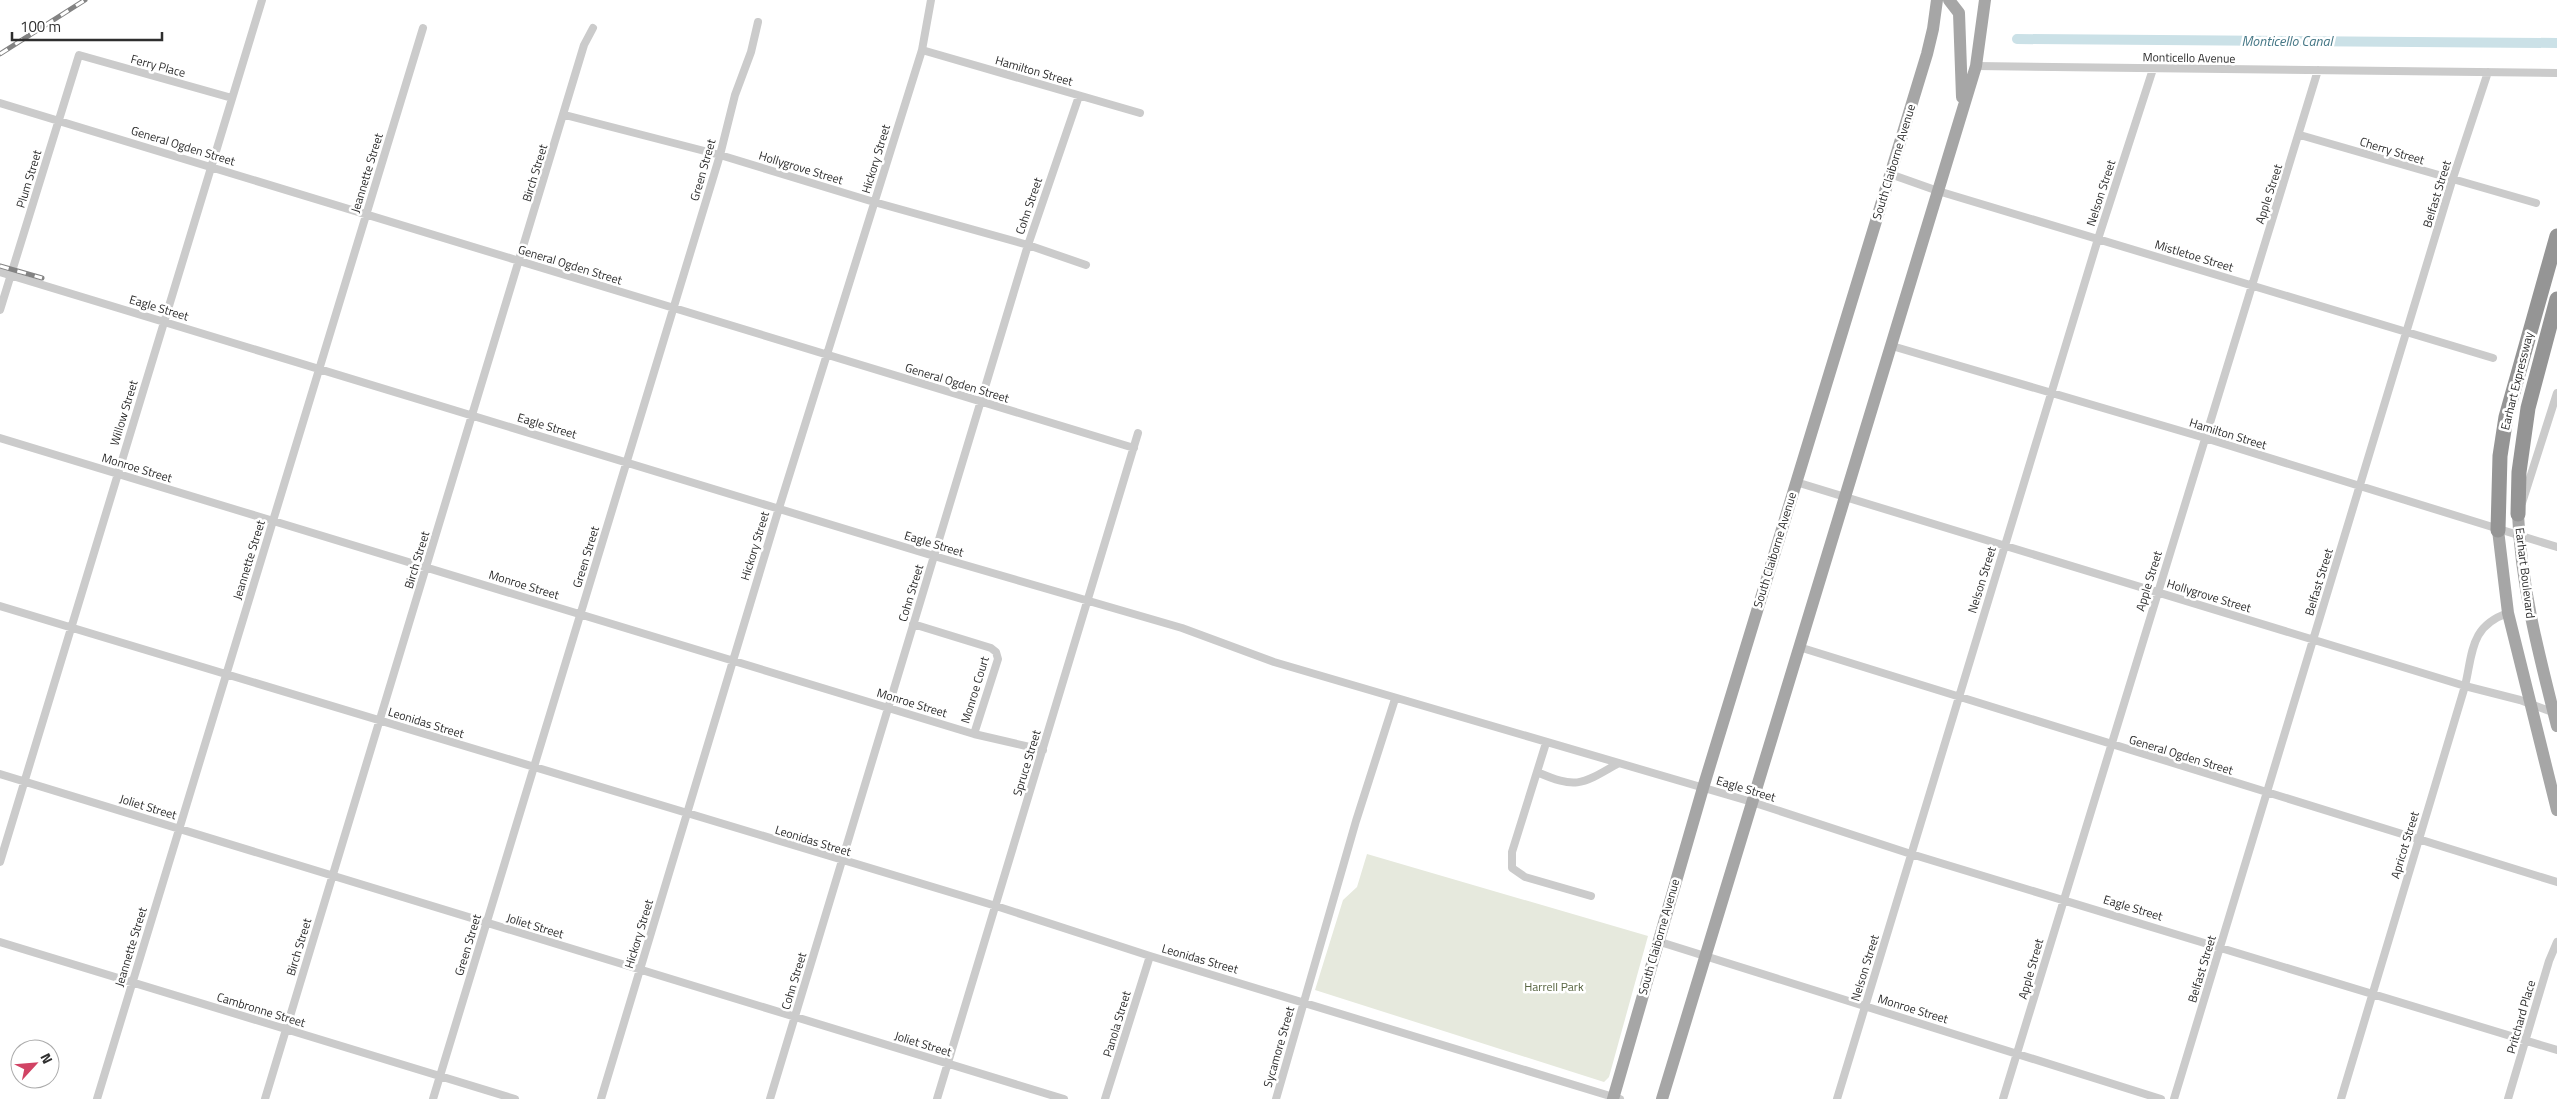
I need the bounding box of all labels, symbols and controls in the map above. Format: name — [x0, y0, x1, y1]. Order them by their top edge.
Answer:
scale bar — [12, 10, 162, 42]
text: 100 m — [20, 15, 61, 38]
water label: Monticello Canal — [2242, 30, 2334, 51]
street label: Monticello Avenue — [2142, 47, 2236, 68]
street label: Ferry Place — [129, 49, 188, 82]
street label: Hamilton Street — [993, 50, 1076, 91]
street label: South Claiborne Avenue — [1867, 102, 1920, 222]
street label: General Ogden Street — [129, 121, 238, 171]
street label: Hickory Street — [856, 121, 895, 196]
street label: Jeannette Street — [345, 130, 388, 215]
street label: Cherry Street — [2357, 132, 2428, 170]
street label: Green Street — [685, 136, 721, 203]
street label: Birch Street — [517, 141, 553, 204]
street label: Hollygrove Street — [757, 146, 846, 190]
street label: Plum Street — [11, 147, 47, 210]
street label: Nelson Street — [2081, 156, 2120, 229]
street label: Belfast Street — [2417, 157, 2456, 230]
street label: Apple Street — [2250, 161, 2287, 226]
street label: Cohn Street — [1010, 174, 1047, 237]
street label: Mistletoe Street — [2152, 235, 2237, 277]
street label: General Ogden Street — [516, 240, 625, 290]
street label: Eagle Street — [127, 289, 192, 326]
street label: Earhart Expressway — [2495, 330, 2538, 432]
street label: General Ogden Street — [903, 358, 1012, 408]
street label: Willow Street — [105, 377, 143, 448]
street label: Eagle Street — [515, 407, 580, 444]
street label: Hamilton Street — [2187, 413, 2270, 455]
street label: Monroe Street — [100, 448, 175, 487]
street label: South Claiborne Avenue — [1748, 490, 1801, 610]
street label: Hickory Street — [735, 508, 774, 583]
street label: Jeannette Street — [227, 517, 270, 602]
street label: Green Street — [567, 523, 604, 590]
street label: Eagle Street — [902, 525, 967, 562]
street label: Earhart Boulevard — [2511, 527, 2540, 619]
street label: Birch Street — [399, 528, 435, 591]
street label: Nelson Street — [1962, 543, 2001, 616]
street label: Belfast Street — [2299, 545, 2338, 618]
street label: Apple Street — [2130, 548, 2167, 613]
street label: Cohn Street — [893, 561, 928, 624]
street label: Monroe Street — [487, 565, 562, 604]
street label: Hollygrove Street — [2165, 574, 2254, 618]
street label: Monroe Court — [955, 653, 994, 726]
street label: Monroe Street — [875, 683, 950, 722]
street label: Leonidas Street — [386, 702, 467, 743]
street label: Spruce Street — [1007, 727, 1046, 798]
street label: General Ogden Street — [2127, 730, 2236, 780]
street label: Eagle Street — [1714, 770, 1779, 807]
street label: Joliet Street — [117, 789, 180, 824]
street label: Apricot Street — [2385, 808, 2424, 881]
street label: Leonidas Street — [773, 820, 854, 861]
street label: South Claiborne Avenue — [1633, 877, 1684, 997]
street label: Eagle Street — [2101, 889, 2166, 926]
street label: Hickory Street — [619, 896, 658, 971]
street label: Jeannette Street — [109, 904, 152, 989]
street label: Joliet Street — [504, 908, 567, 943]
street label: Green Street — [449, 911, 486, 978]
street label: Birch Street — [281, 915, 317, 978]
street label: Nelson Street — [1845, 931, 1884, 1004]
street label: Belfast Street — [2182, 932, 2221, 1005]
street label: Apple Street — [2013, 936, 2048, 1001]
street label: Leonidas Street — [1160, 939, 1241, 979]
street label: Cohn Street — [776, 949, 811, 1012]
park label: Harrell Park — [1524, 977, 1584, 996]
street label: Pritchard Place — [2501, 978, 2540, 1056]
street label: Cambronne Street — [214, 987, 309, 1032]
street label: Panola Street — [1097, 988, 1136, 1059]
street label: Monroe Street — [1876, 989, 1951, 1028]
street label: Sycamore Street — [1258, 1003, 1299, 1090]
street label: Joliet Street — [892, 1026, 955, 1061]
north arrow — [10, 1039, 60, 1089]
text: N — [36, 1049, 59, 1067]

